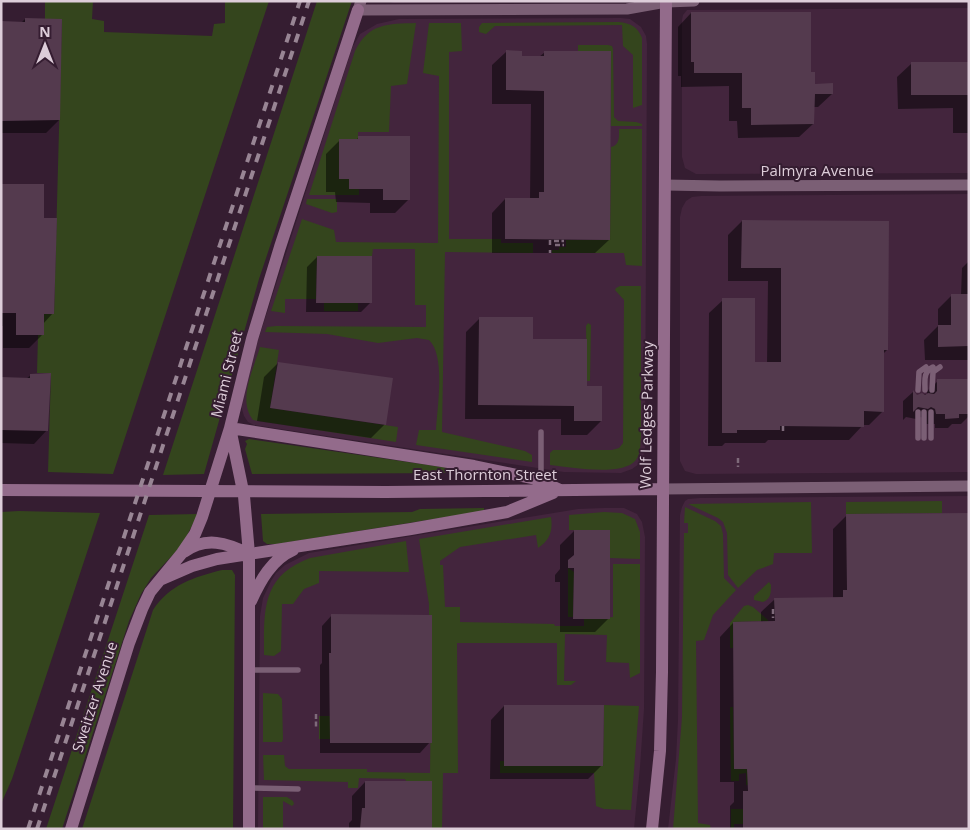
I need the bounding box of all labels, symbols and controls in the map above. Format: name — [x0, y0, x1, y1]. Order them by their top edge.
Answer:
north arrow — [20, 20, 70, 70]
text: N — [39, 22, 51, 41]
street label: Palmyra Avenue — [760, 160, 874, 180]
street label: Miami Street — [206, 328, 247, 419]
street label: Wolf Ledges Parkway — [635, 341, 657, 489]
street label: East Thornton Street — [413, 464, 557, 484]
street label: Sweitzer Avenue — [67, 639, 121, 755]

